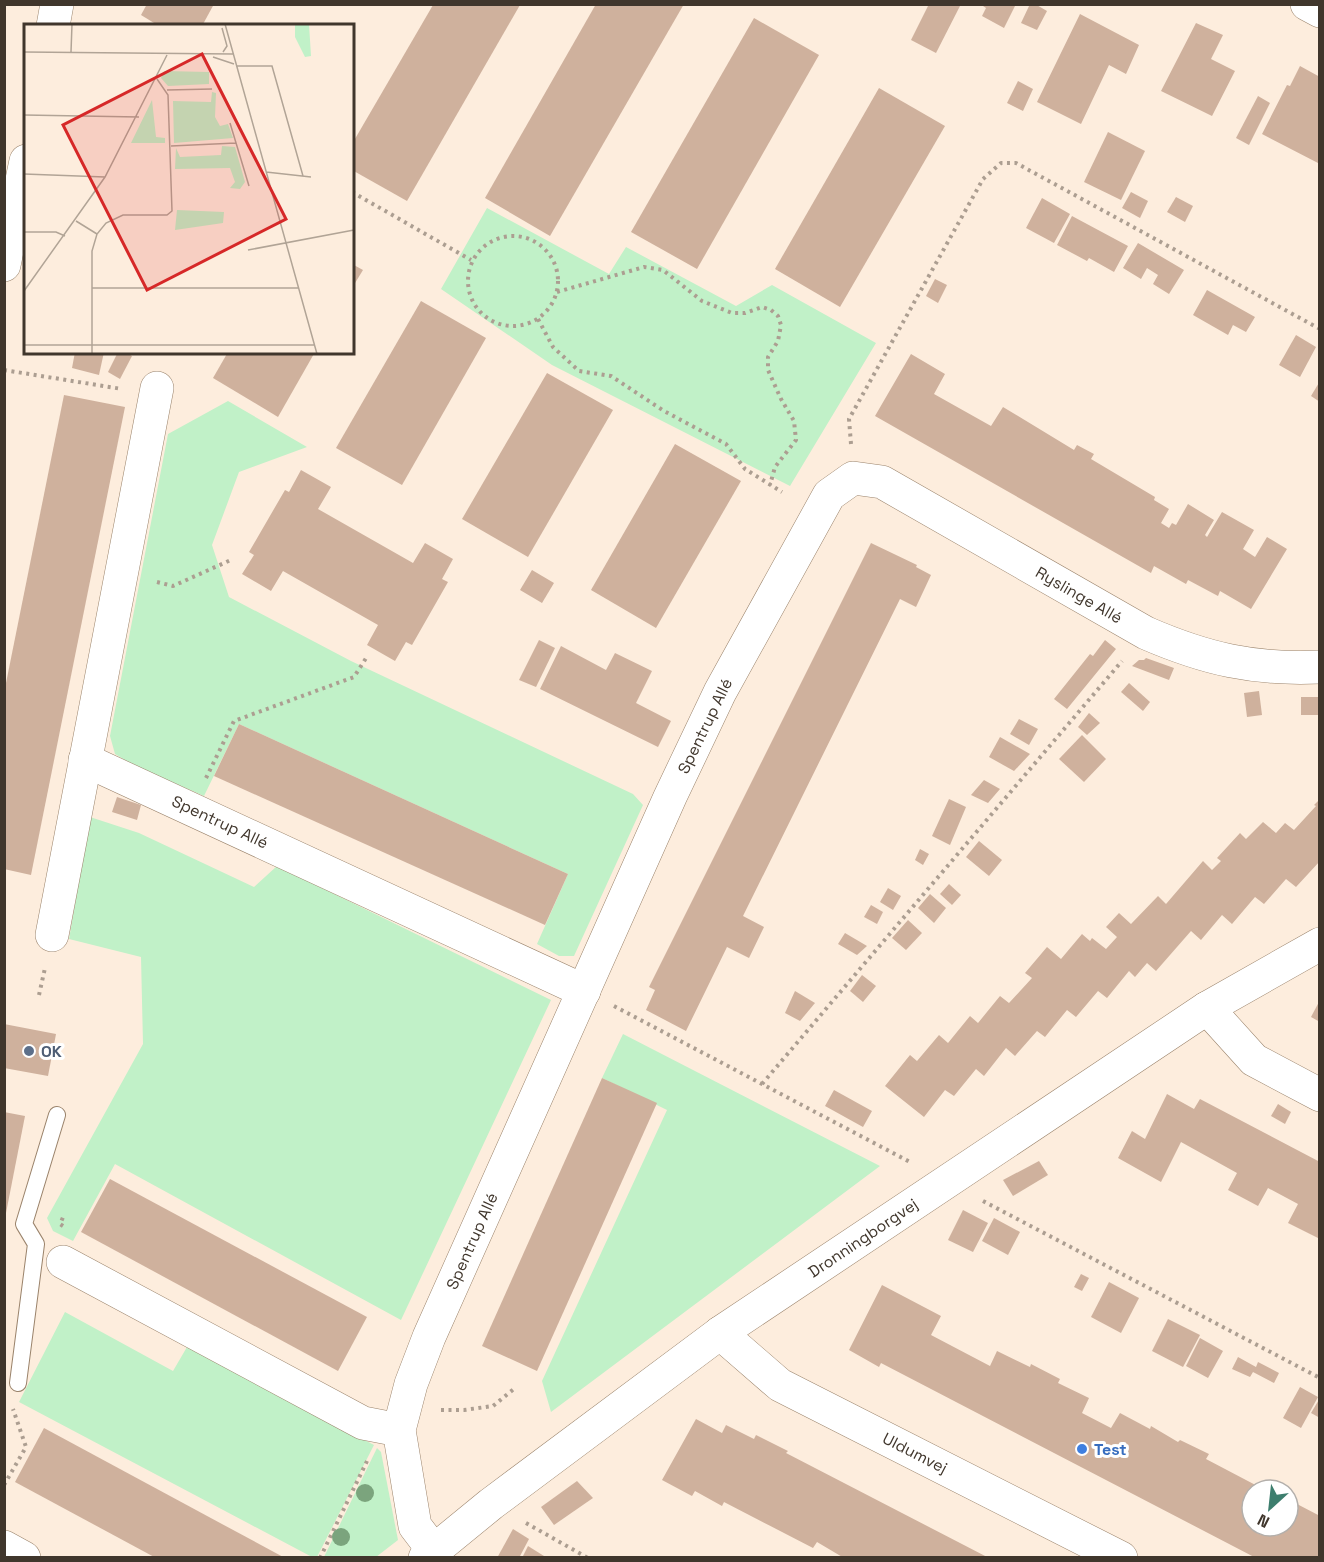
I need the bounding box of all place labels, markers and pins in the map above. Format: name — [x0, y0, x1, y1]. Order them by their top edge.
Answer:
place label: OK — [41, 1041, 62, 1062]
marker: OK — [22, 1044, 36, 1058]
place label: Test — [1094, 1439, 1127, 1460]
marker: Test — [1075, 1442, 1089, 1456]

